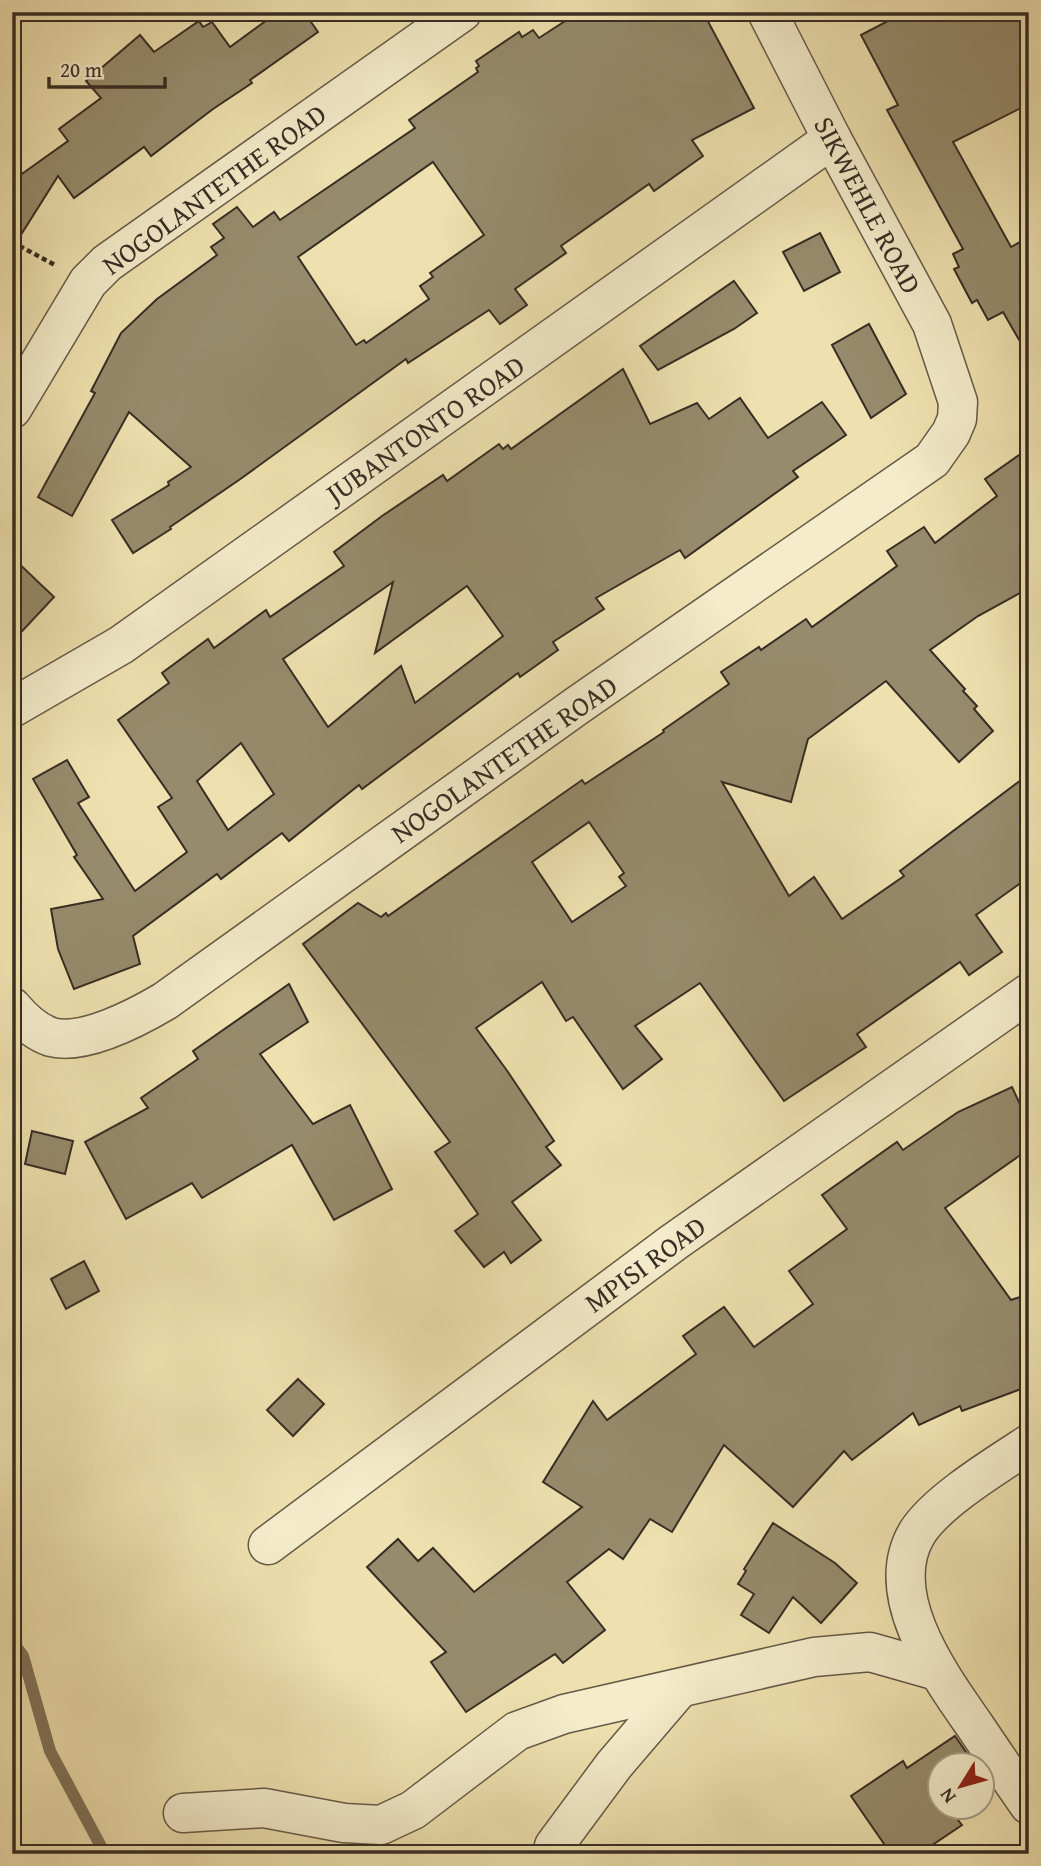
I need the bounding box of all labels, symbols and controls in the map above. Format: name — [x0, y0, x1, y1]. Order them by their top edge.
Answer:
scale bar — [49, 46, 164, 90]
text: 20 m — [60, 54, 102, 85]
street label: NOGOLANTETHE ROAD — [93, 93, 334, 284]
street label: SIKWEHLE ROAD — [804, 109, 932, 301]
street label: JUBANTONTO ROAD — [314, 345, 533, 514]
street label: NOGOLANTETHE ROAD — [382, 665, 625, 852]
street label: MPISI ROAD — [575, 1205, 714, 1322]
north arrow — [926, 1750, 996, 1820]
text: N — [932, 1782, 962, 1810]

